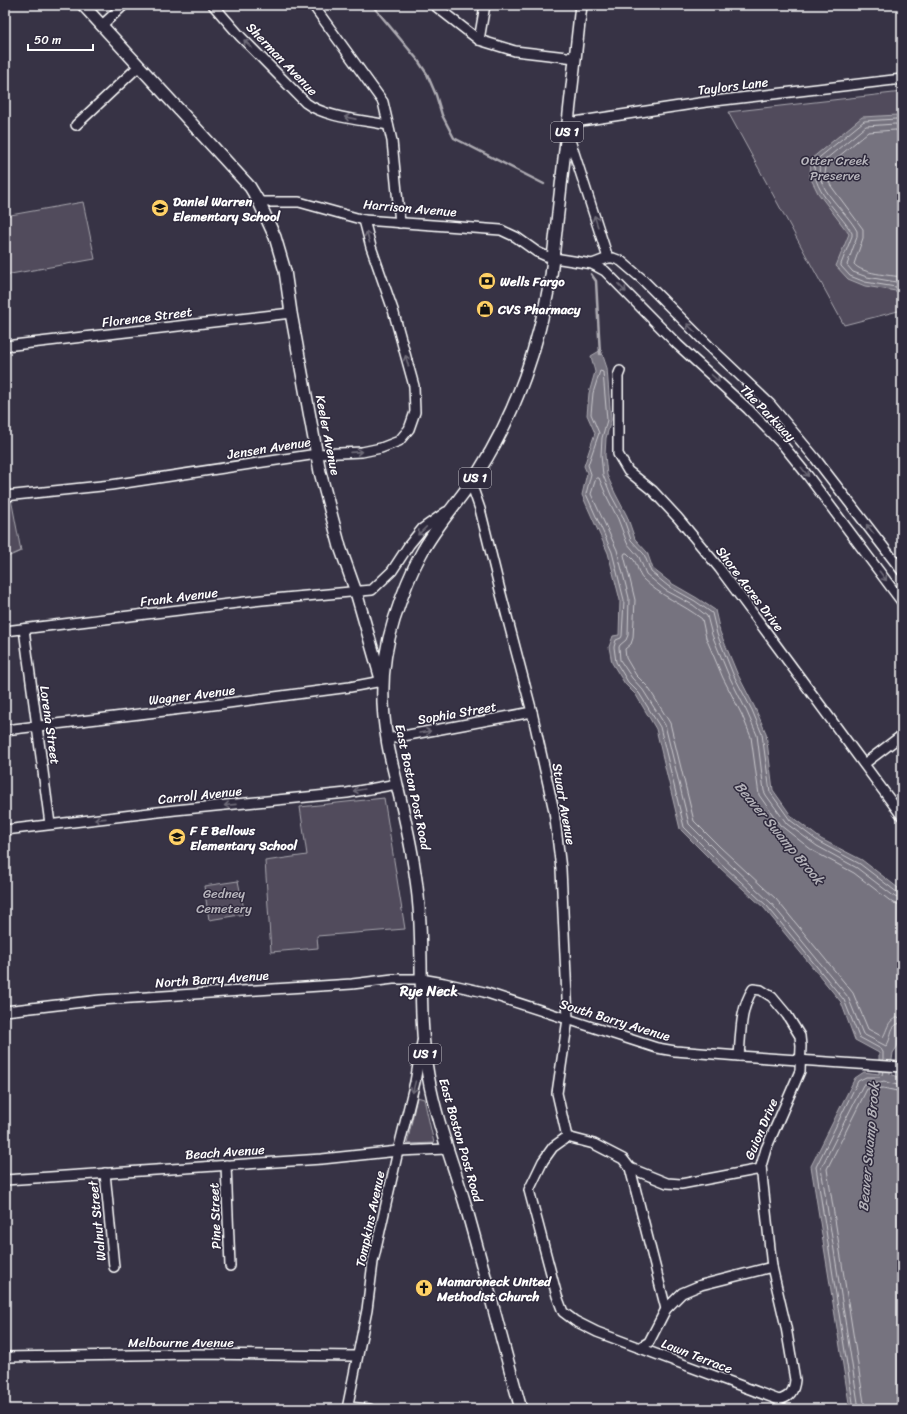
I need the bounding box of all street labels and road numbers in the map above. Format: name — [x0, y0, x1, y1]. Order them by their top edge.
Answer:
street label: Sherman Avenue — [241, 17, 324, 102]
street label: Taylors Lane — [697, 70, 770, 102]
road number: US 1 — [551, 122, 583, 142]
street label: Harrison Avenue — [362, 192, 458, 224]
street label: Florence Street — [101, 300, 194, 334]
street label: The Parkway — [734, 379, 802, 447]
street label: Keeler Avenue — [309, 393, 347, 477]
street label: Jensen Avenue — [225, 430, 313, 466]
road number: US 1 — [459, 468, 491, 488]
street label: Shore Acres Drive — [710, 541, 790, 637]
street label: Frank Avenue — [139, 581, 219, 613]
street label: Wagner Avenue — [147, 678, 237, 712]
street label: Lorena Street — [33, 684, 67, 766]
street label: Sophia Street — [416, 695, 499, 731]
street label: East Boston Post Road — [388, 722, 438, 853]
street label: Stuart Avenue — [545, 761, 583, 847]
street label: Carroll Avenue — [157, 779, 243, 811]
street label: North Barry Avenue — [154, 964, 270, 994]
street label: South Barry Avenue — [557, 992, 673, 1048]
road number: US 1 — [409, 1044, 441, 1064]
street label: East Boston Post Road — [432, 1075, 490, 1206]
street label: Guion Drive — [738, 1094, 784, 1163]
street label: Beach Avenue — [184, 1138, 266, 1166]
street label: Tompkins Avenue — [349, 1168, 391, 1269]
street label: Walnut Street — [81, 1179, 113, 1262]
street label: Pine Street — [202, 1182, 228, 1250]
street label: Melbourne Avenue — [128, 1331, 234, 1354]
street label: Lawn Terrace — [658, 1332, 736, 1380]

